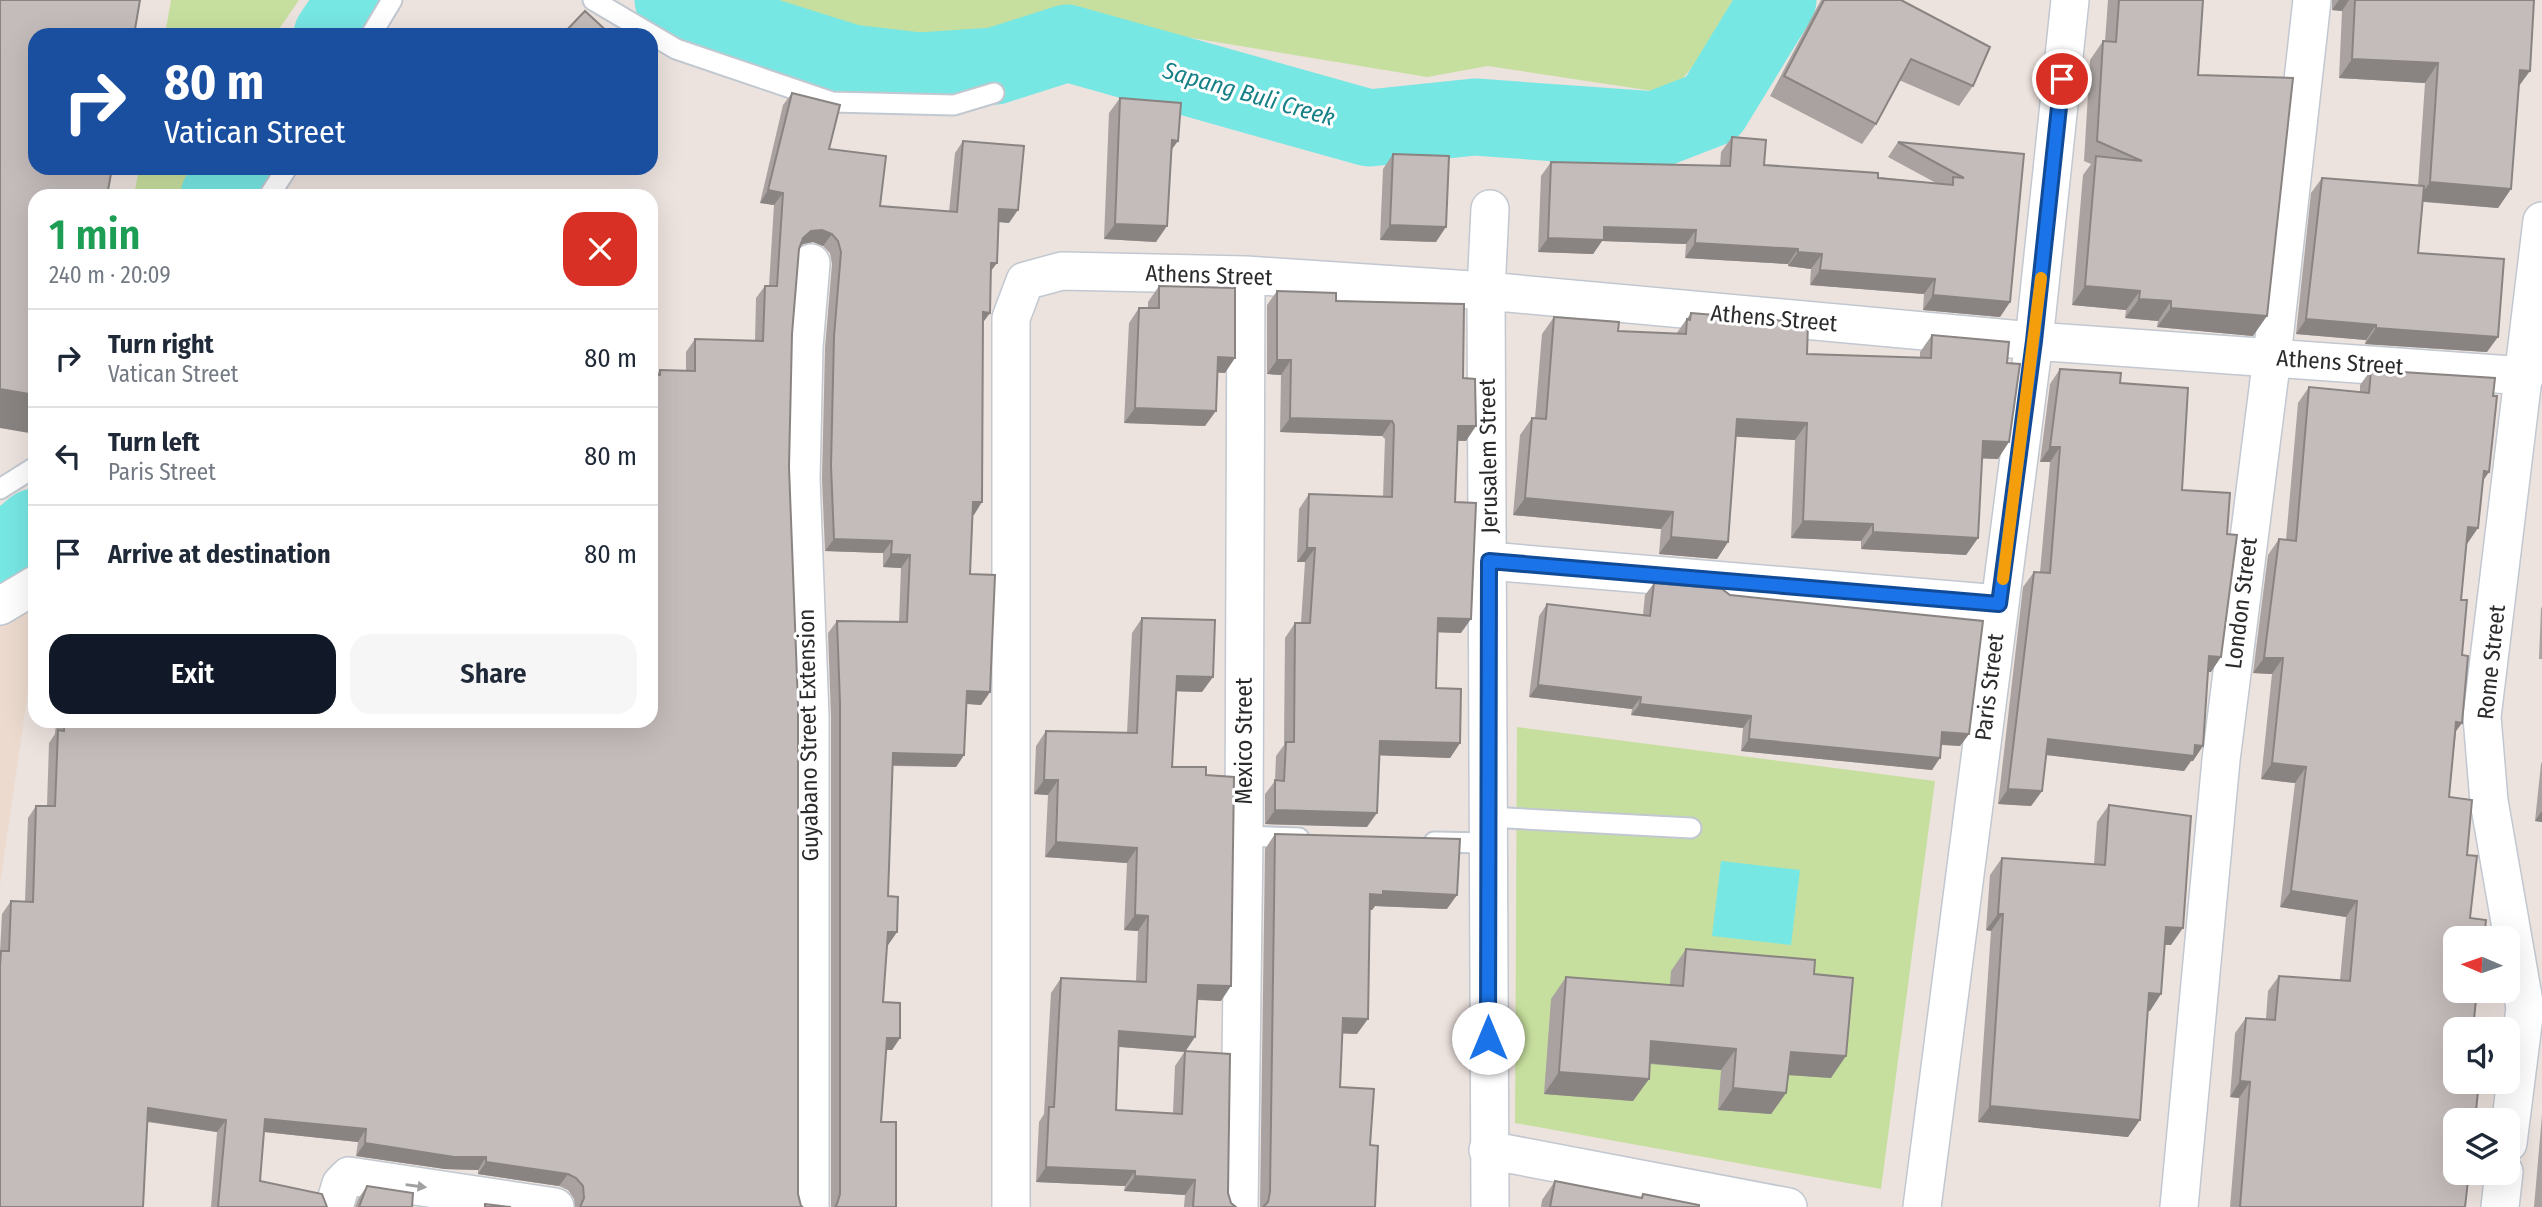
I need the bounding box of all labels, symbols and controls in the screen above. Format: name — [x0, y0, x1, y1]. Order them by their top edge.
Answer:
pin — [2032, 49, 2092, 109]
text: 80 m — [164, 53, 264, 112]
icon: right — [49, 56, 140, 147]
water label: Sapang Buli Creek — [1159, 56, 1338, 132]
icon: arrive — [2043, 60, 2081, 98]
text: Vatican Street — [164, 113, 345, 151]
text: 1 min — [49, 210, 140, 260]
button: close — [563, 212, 637, 286]
street label: Athens Street — [1145, 259, 1273, 291]
text: 240 m · 20:09 — [49, 261, 171, 289]
street label: Athens Street — [1710, 299, 1839, 338]
text: Turn right — [108, 329, 214, 360]
icon: right — [49, 339, 87, 377]
text: 80 m — [584, 343, 637, 374]
street label: Athens Street — [2276, 344, 2405, 380]
text: Vatican Street — [108, 360, 238, 388]
street label: Jerusalem Street — [1473, 378, 1503, 534]
text: Turn left — [108, 427, 200, 458]
icon: left — [49, 437, 87, 475]
text: 80 m — [584, 441, 637, 472]
text: Paris Street — [108, 458, 216, 486]
icon: arrive — [49, 535, 87, 573]
street label: London Street — [2219, 535, 2263, 670]
text: Arrive at destination — [108, 539, 331, 570]
text: 80 m — [584, 539, 637, 570]
street label: Rome Street — [2471, 603, 2511, 721]
street label: Guyabano Street Extension — [792, 608, 824, 862]
street label: Paris Street — [1969, 631, 2010, 742]
button: Exit — [49, 634, 336, 714]
button: Share — [350, 634, 637, 714]
street label: Mexico Street — [1230, 677, 1258, 804]
north arrow — [2443, 926, 2520, 1003]
map controls — [2443, 926, 2520, 1185]
position arrow — [1451, 1001, 1525, 1075]
button: sound — [2443, 1017, 2520, 1094]
button: layers — [2443, 1108, 2520, 1185]
one-way arrow — [406, 1181, 428, 1192]

